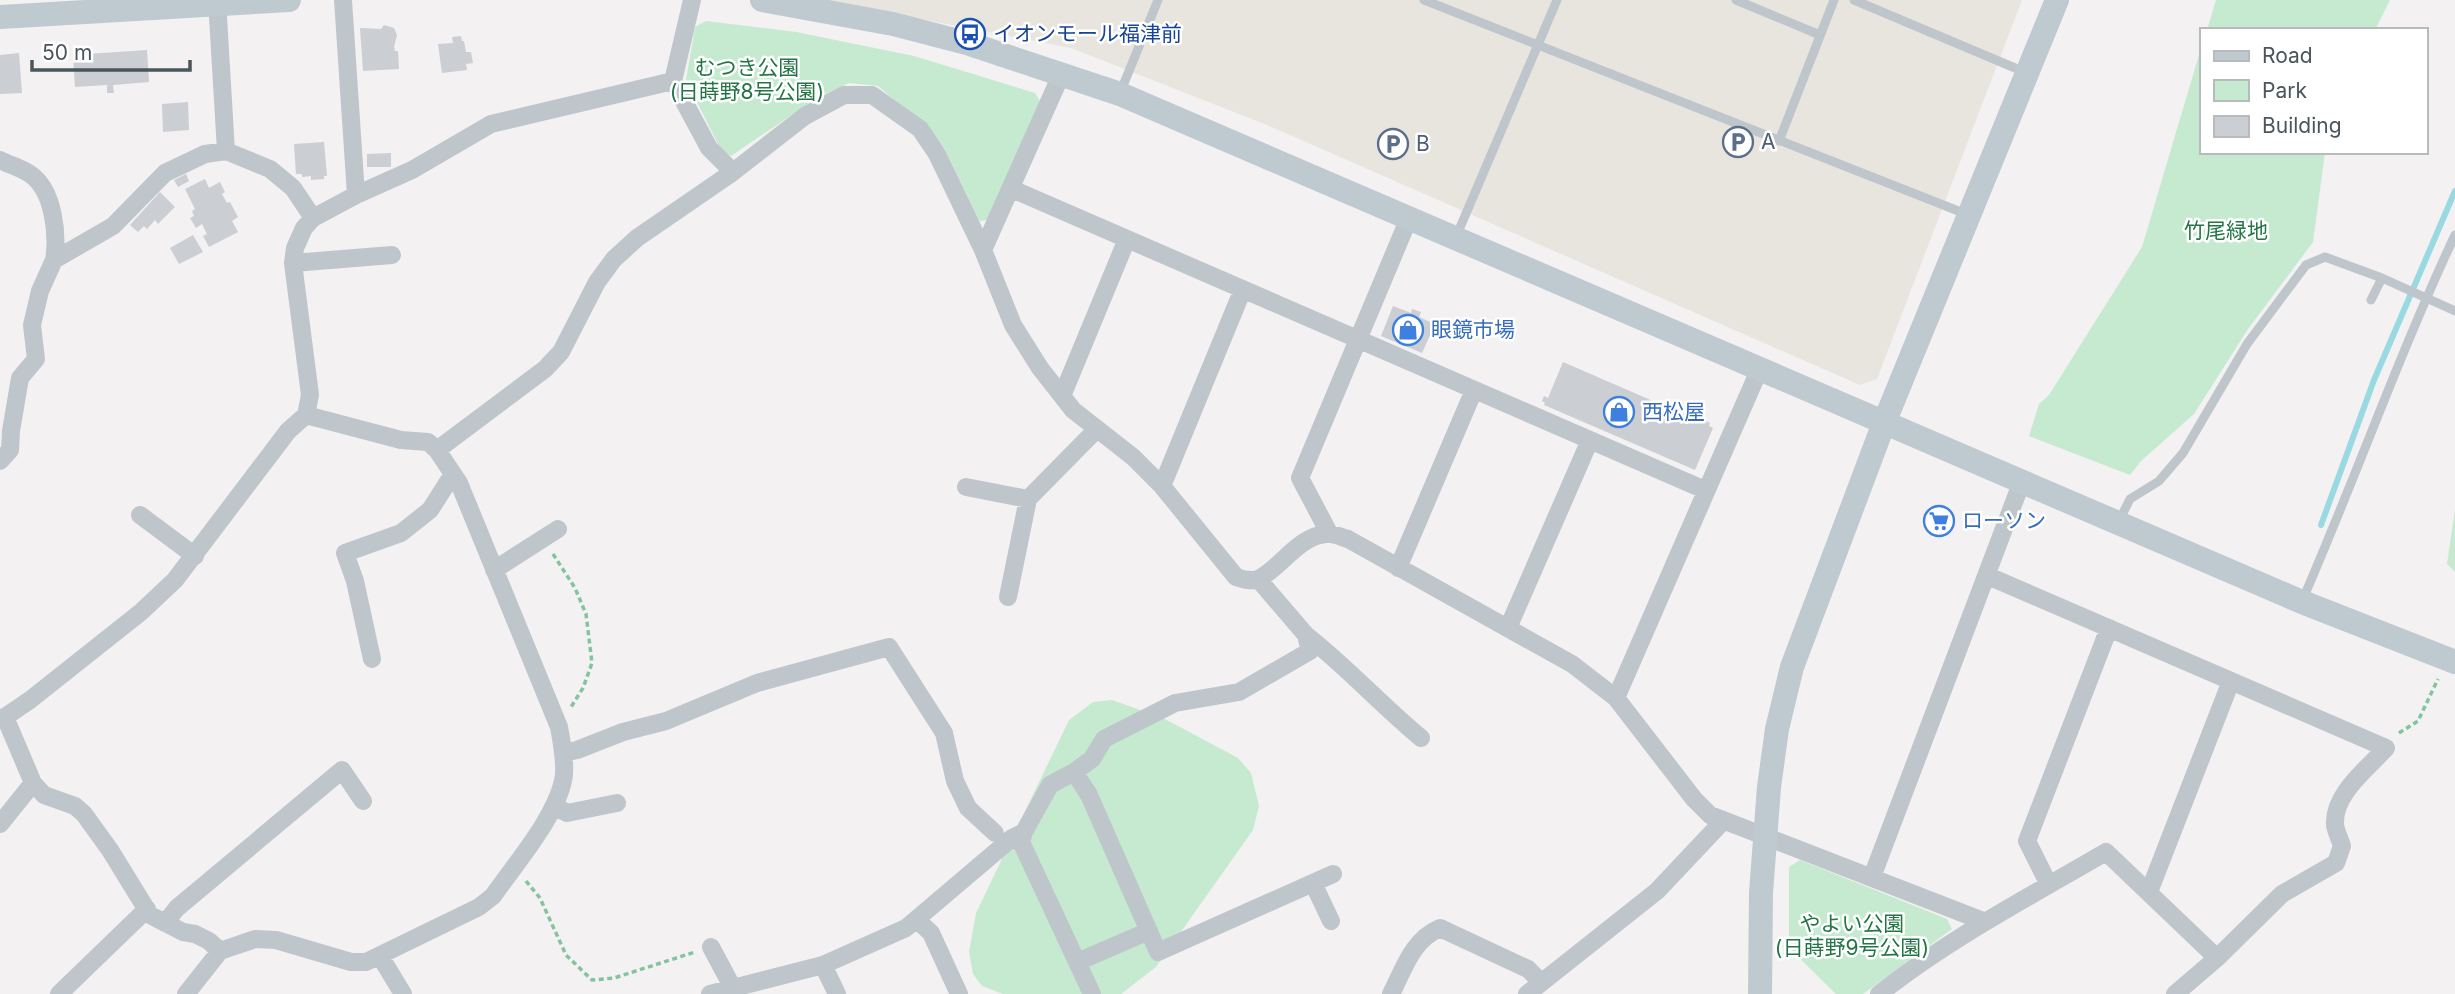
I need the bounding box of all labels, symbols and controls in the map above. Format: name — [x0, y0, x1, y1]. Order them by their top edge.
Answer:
bus stop icon: イオンモール福津前 — [953, 17, 987, 51]
place label: イオンモール福津前 — [993, 21, 1182, 46]
scale bar — [32, 28, 189, 72]
legend — [2200, 28, 2427, 154]
text: 50 m — [42, 40, 92, 65]
text: Road — [2262, 43, 2313, 68]
park label: むつき公園 (日蒔野8号公園) — [670, 55, 824, 104]
text: Park — [2262, 78, 2307, 103]
text: Building — [2262, 113, 2342, 138]
parking icon: A — [1721, 125, 1755, 159]
parking icon: B — [1376, 127, 1410, 161]
place label: A — [1761, 129, 1776, 154]
place label: B — [1416, 131, 1430, 156]
park label: 竹尾緑地 — [2184, 218, 2268, 243]
shop icon: 眼鏡市場 — [1391, 313, 1425, 347]
place label: 眼鏡市場 — [1431, 317, 1515, 342]
shop icon: 西松屋 — [1602, 395, 1636, 429]
place label: 西松屋 — [1642, 399, 1705, 424]
supermarket icon: ローソン — [1922, 504, 1956, 538]
place label: ローソン — [1962, 508, 2046, 533]
park label: やよい公園 (日蒔野9号公園) — [1775, 911, 1929, 960]

